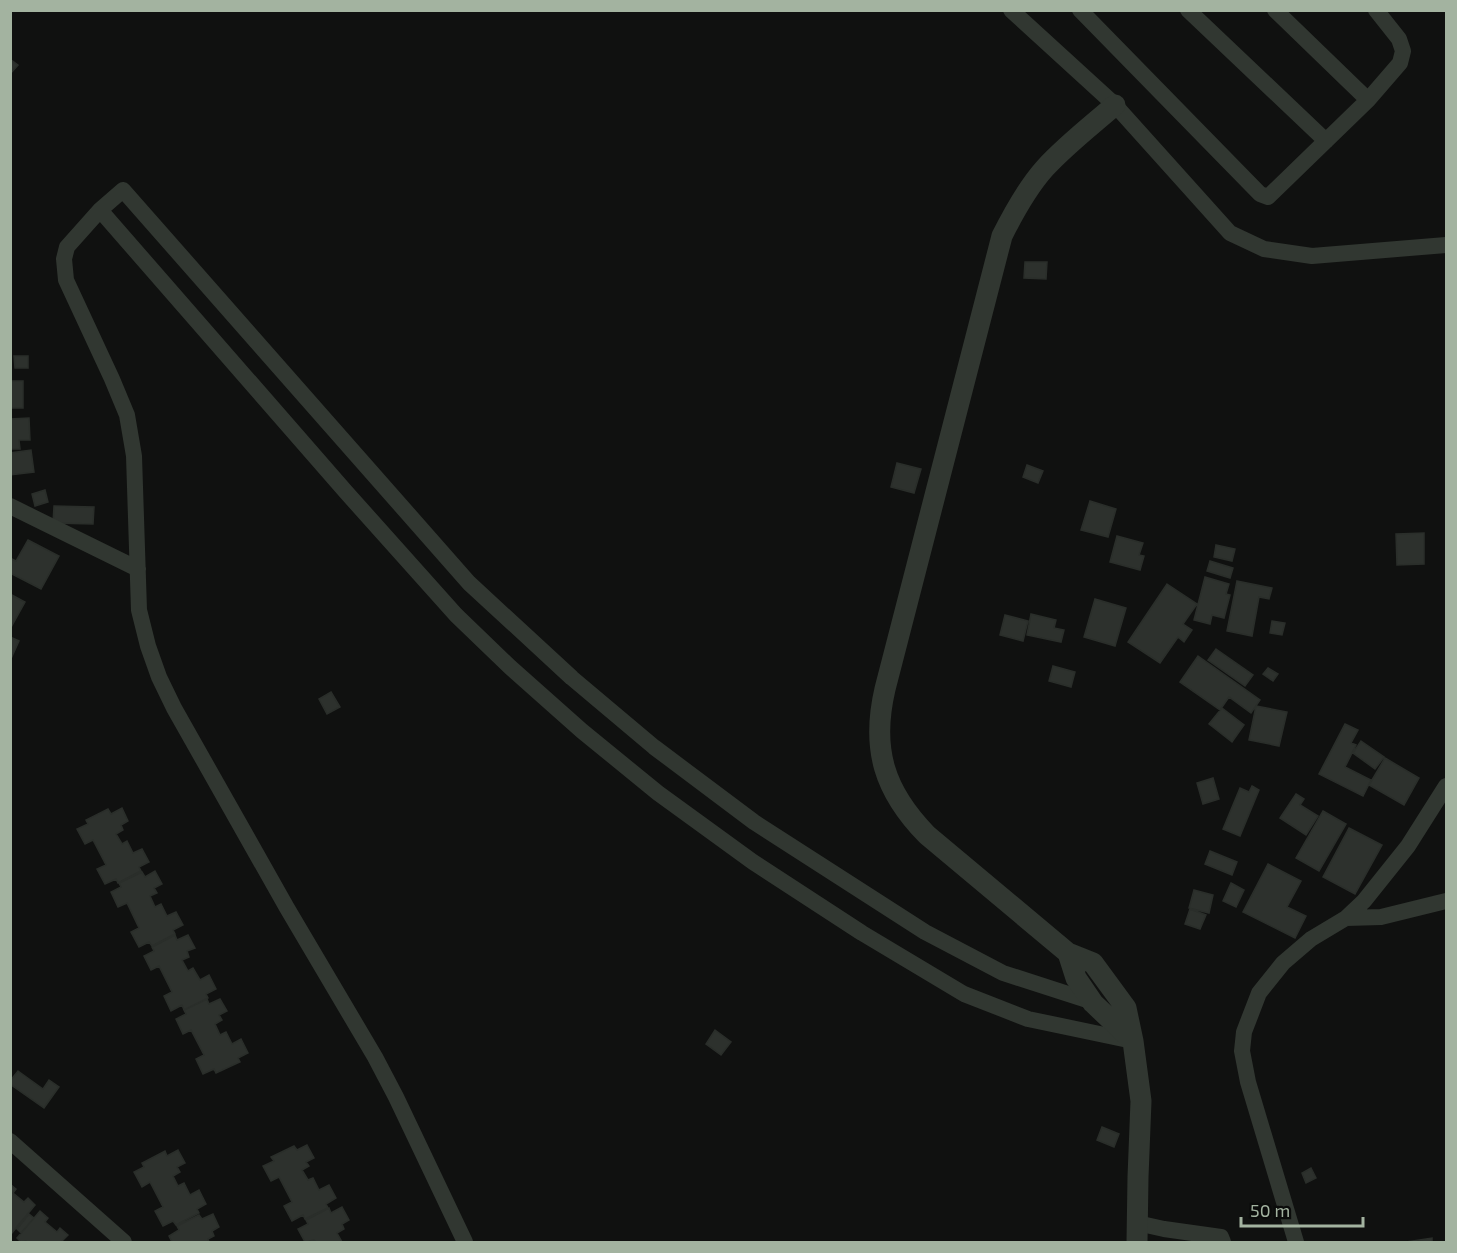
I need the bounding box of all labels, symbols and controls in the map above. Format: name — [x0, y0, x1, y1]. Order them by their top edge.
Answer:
scale bar — [1241, 1190, 1362, 1228]
text: 50 m — [1250, 1199, 1290, 1221]

